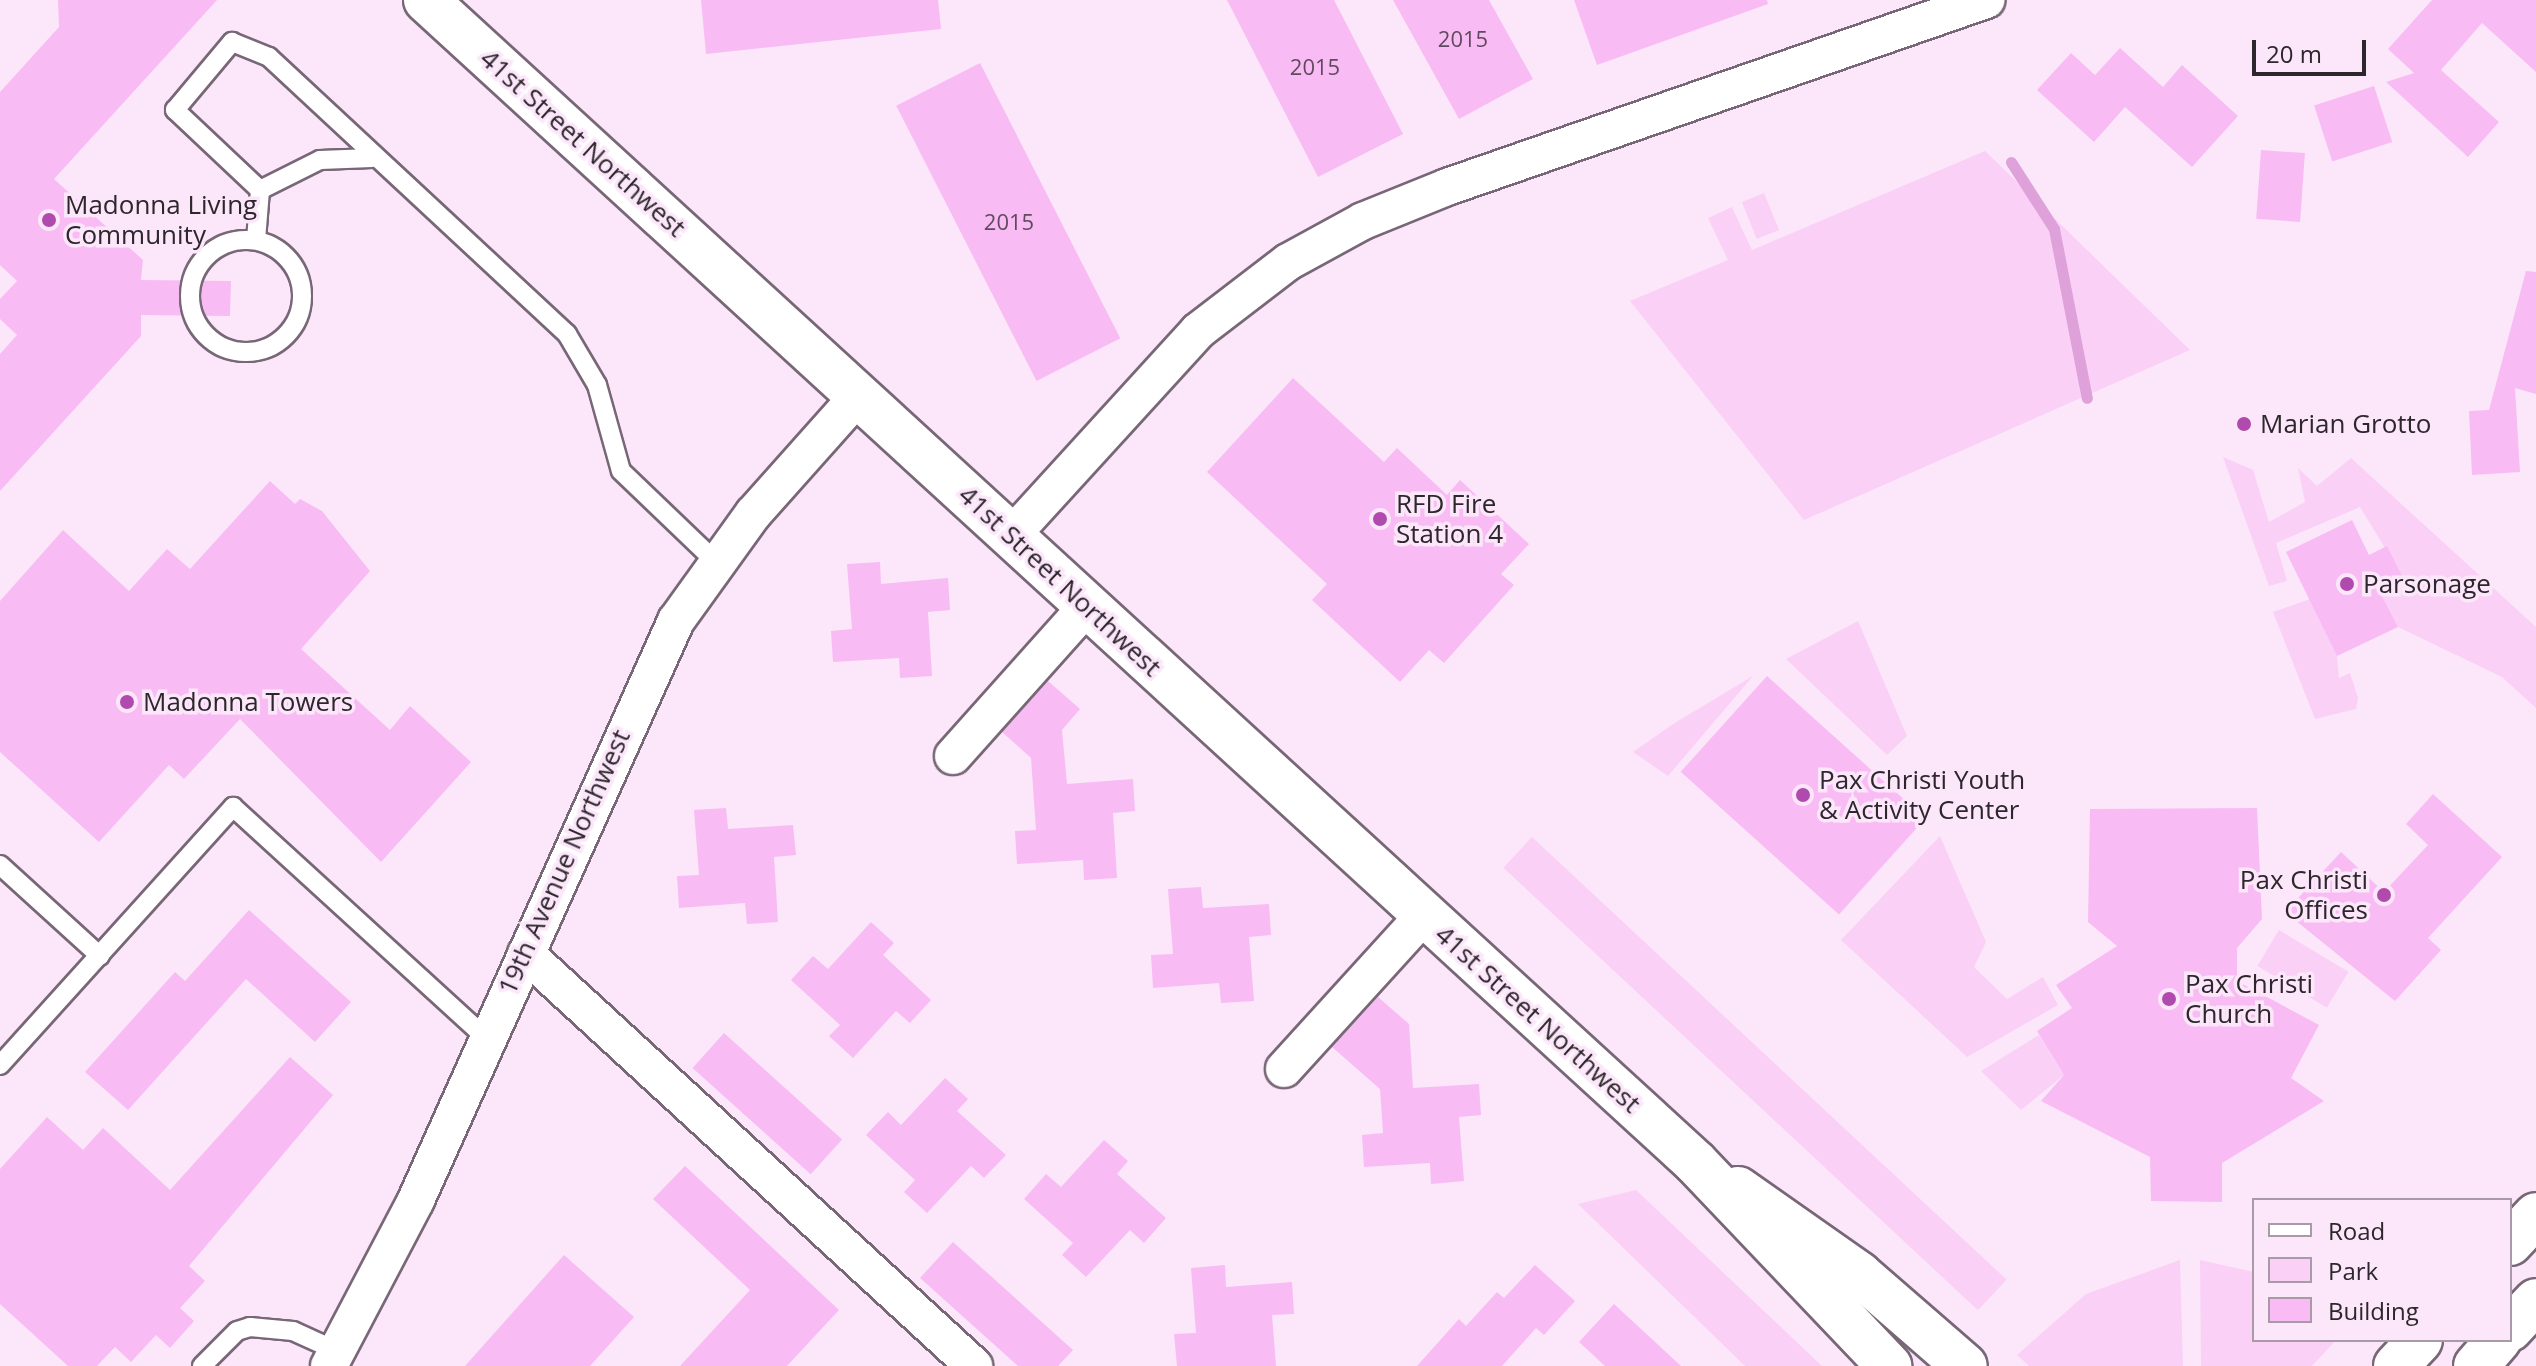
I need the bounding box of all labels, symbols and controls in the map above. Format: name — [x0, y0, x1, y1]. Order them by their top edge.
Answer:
scale bar — [2256, 24, 2370, 74]
house number: 2015 — [1438, 26, 1488, 52]
text: 20 m — [2266, 37, 2322, 70]
street label: 41st Street Northwest — [474, 43, 692, 243]
house number: 2015 — [1290, 54, 1340, 80]
place label: Madonna Living Community — [65, 189, 257, 250]
house number: 2015 — [984, 209, 1034, 235]
marker: Madonna Living Community — [40, 211, 58, 229]
place label: Marian Grotto — [2260, 408, 2432, 440]
marker: Marian Grotto — [2235, 415, 2253, 433]
street label: 41st Street Northwest — [952, 479, 1168, 683]
place label: RFD Fire Station 4 — [1396, 488, 1503, 550]
marker: RFD Fire Station 4 — [1371, 510, 1389, 528]
place label: Parsonage — [2363, 568, 2491, 600]
marker: Parsonage — [2338, 575, 2356, 593]
place label: Madonna Towers — [143, 686, 353, 718]
marker: Madonna Towers — [118, 693, 136, 711]
street label: 19th Avenue Northwest — [491, 725, 637, 999]
place label: Pax Christi Youth & Activity Center — [1819, 764, 2025, 826]
marker: Pax Christi Youth & Activity Center — [1794, 786, 1812, 804]
place label: Pax Christi Offices — [2240, 864, 2368, 926]
marker: Pax Christi Offices — [2375, 886, 2393, 904]
street label: 41st Street Northwest — [1429, 919, 1647, 1119]
place label: Pax Christi Church — [2185, 968, 2313, 1030]
marker: Pax Christi Church — [2160, 990, 2178, 1008]
legend — [2252, 1198, 2512, 1342]
text: Road — [2328, 1214, 2385, 1247]
text: Park — [2328, 1254, 2378, 1287]
text: Building — [2328, 1294, 2419, 1327]

